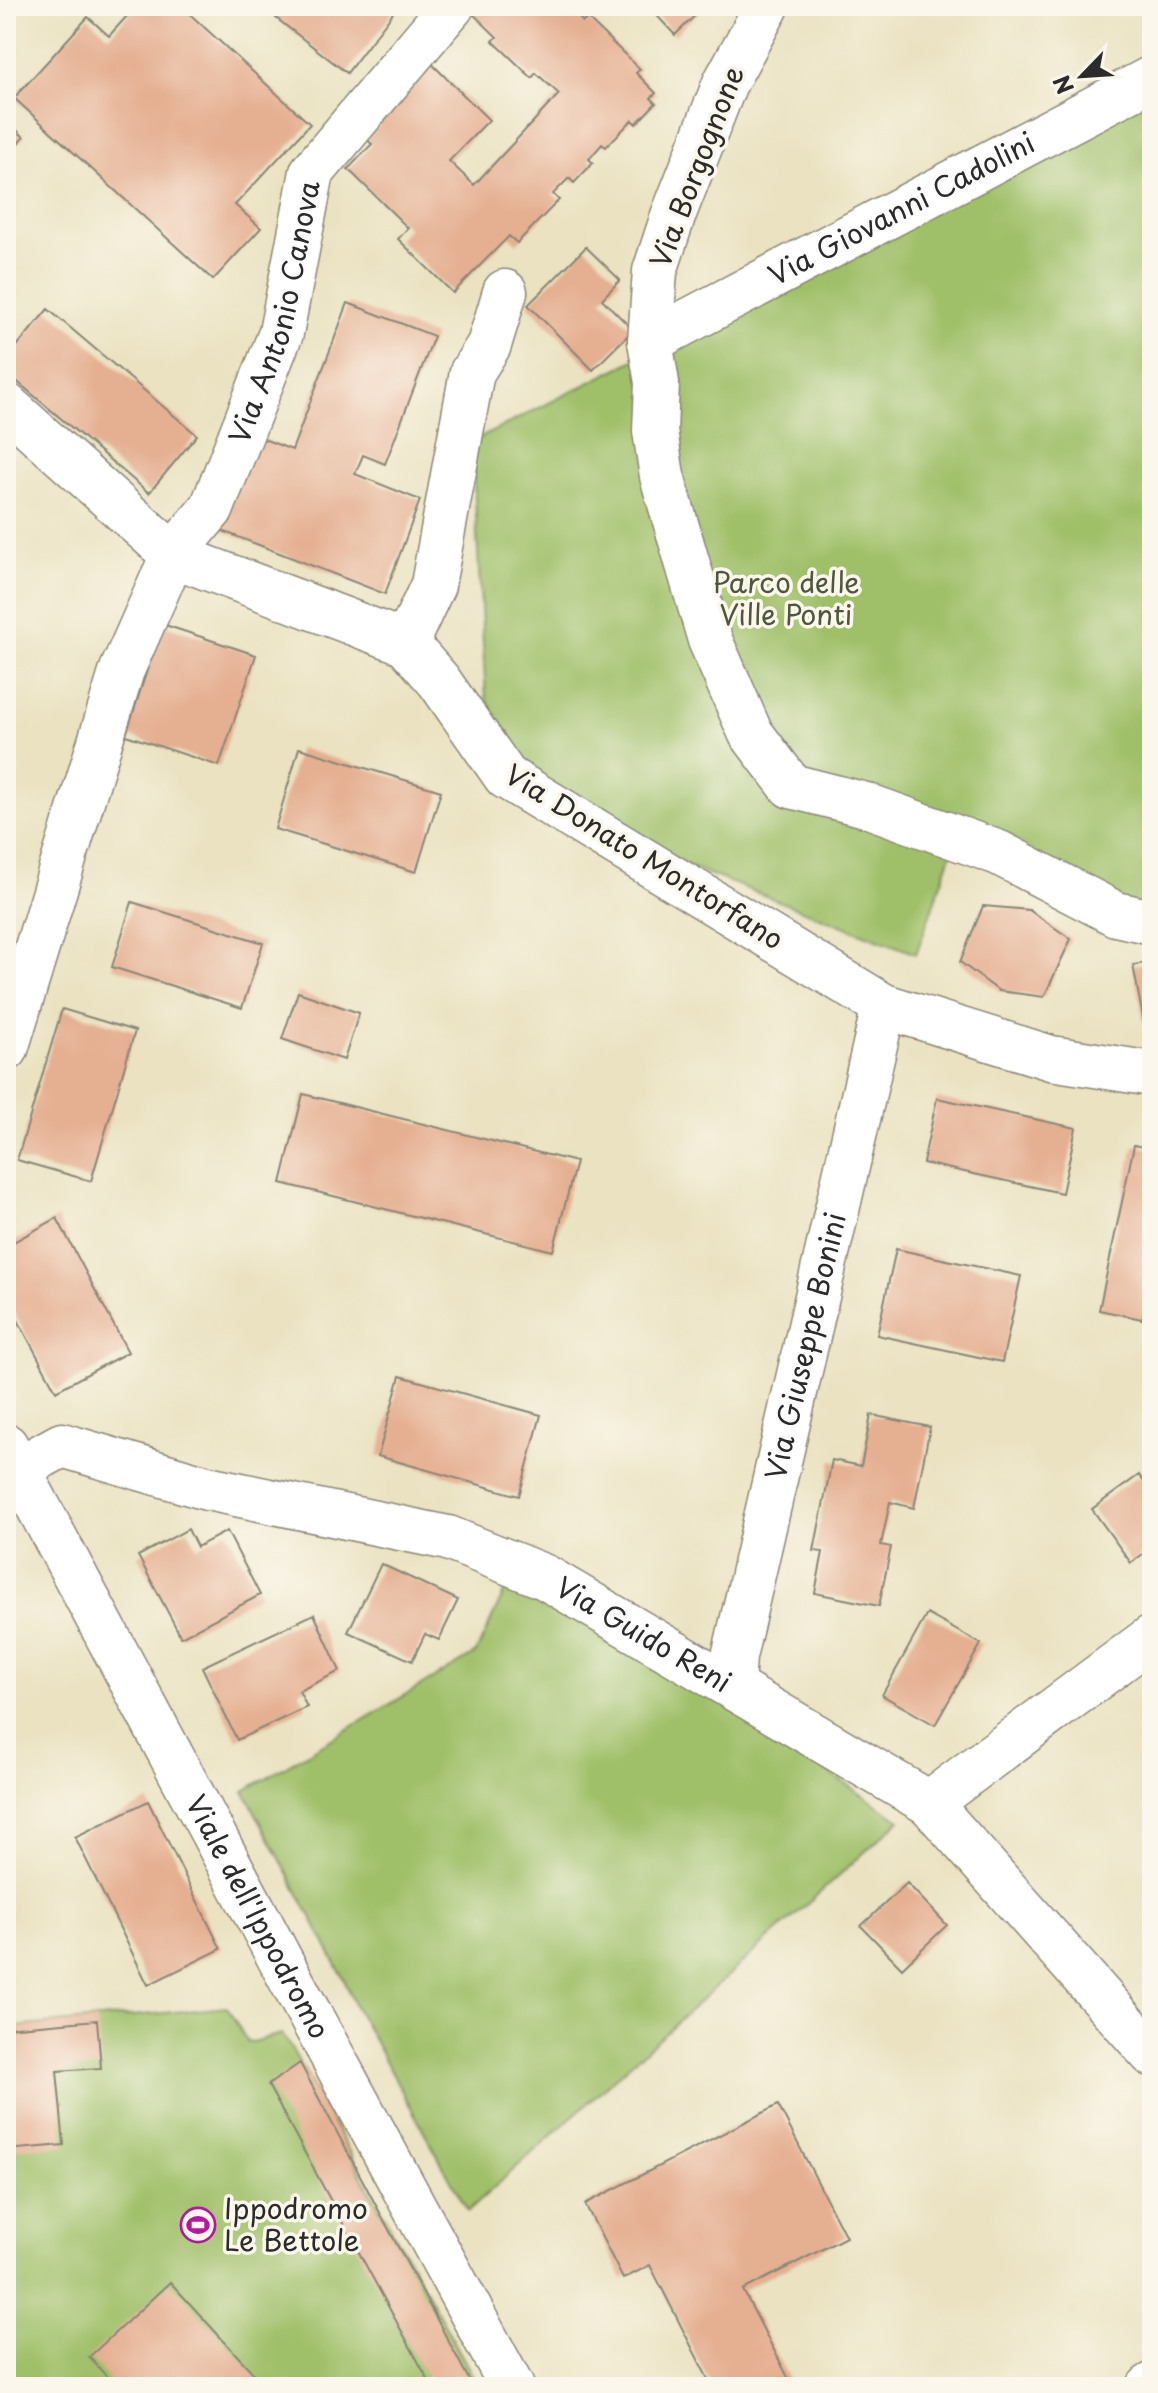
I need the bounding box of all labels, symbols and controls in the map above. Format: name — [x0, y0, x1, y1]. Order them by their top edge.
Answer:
north arrow — [1042, 36, 1122, 116]
street label: Via Borgognone — [637, 59, 754, 274]
text: N — [1044, 70, 1081, 100]
street label: Via Giovanni Cadolini — [760, 120, 1042, 295]
street label: Via Antonio Canova — [217, 176, 330, 450]
park label: Parco delle Ville Ponti — [712, 560, 860, 635]
street label: Via Donato Montorfano — [497, 752, 793, 959]
street label: Via Giuseppe Bonini — [753, 1208, 856, 1484]
street label: Via Guido Reni — [548, 1565, 740, 1702]
street label: Viale dell'Ippodromo — [176, 1787, 342, 2046]
place label: Ippodromo Le Bettole — [224, 2186, 368, 2261]
sports icon: Ippodromo Le Bettole — [179, 2206, 217, 2244]

